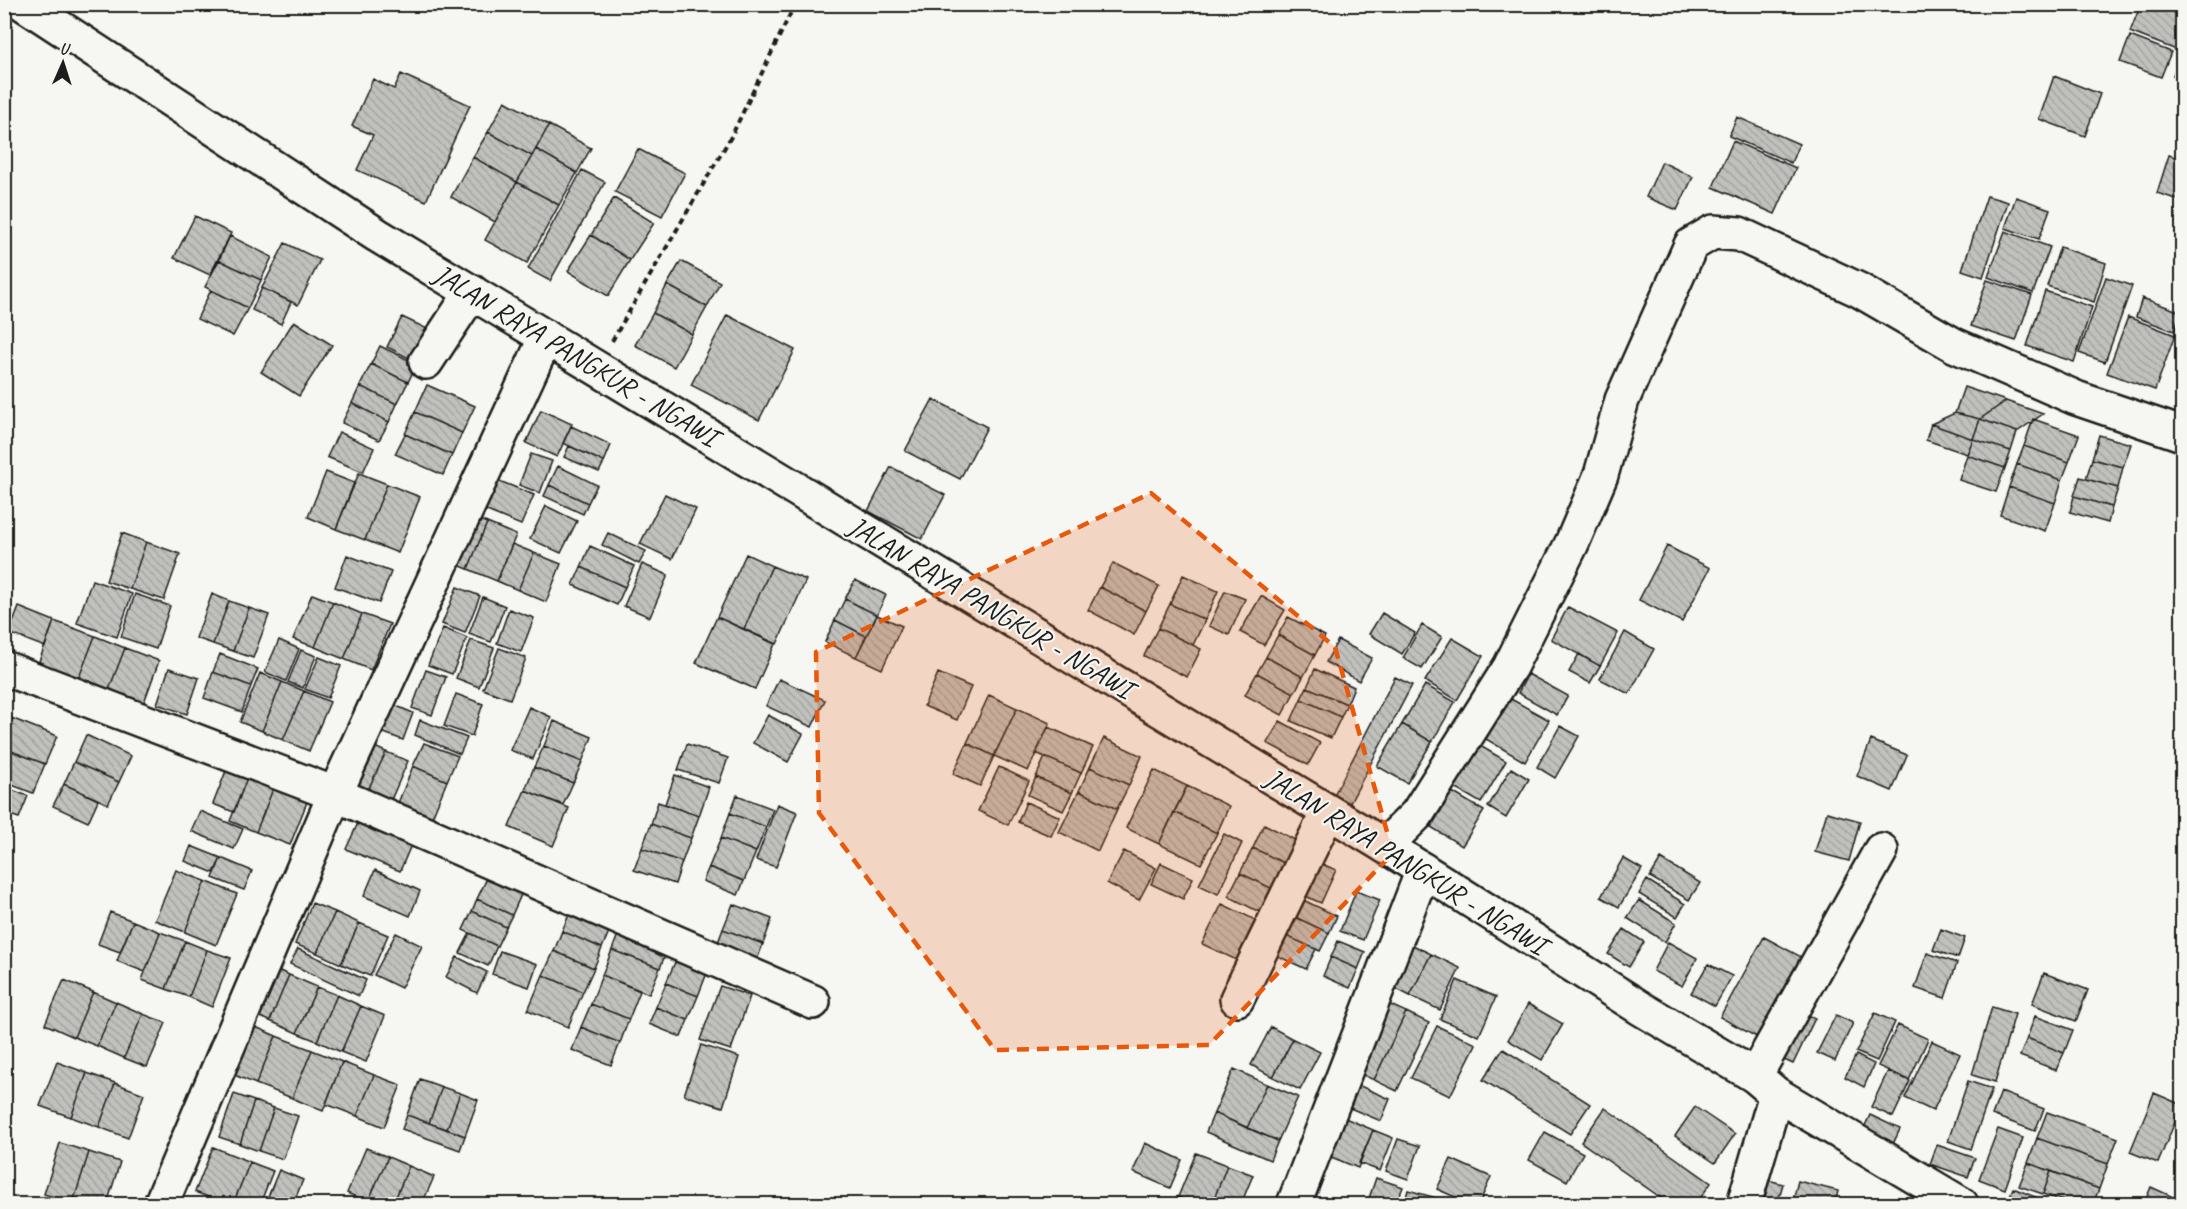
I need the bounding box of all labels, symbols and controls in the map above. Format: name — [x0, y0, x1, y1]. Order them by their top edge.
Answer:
north arrow — [33, 33, 93, 93]
text: U — [59, 39, 71, 59]
street label: JALAN RAYA PANGKUR - NGAWI — [426, 255, 729, 457]
street label: JALAN RAYA PANGKUR - NGAWI — [841, 507, 1144, 709]
street label: JALAN RAYA PANGKUR - NGAWI — [1257, 759, 1558, 965]

